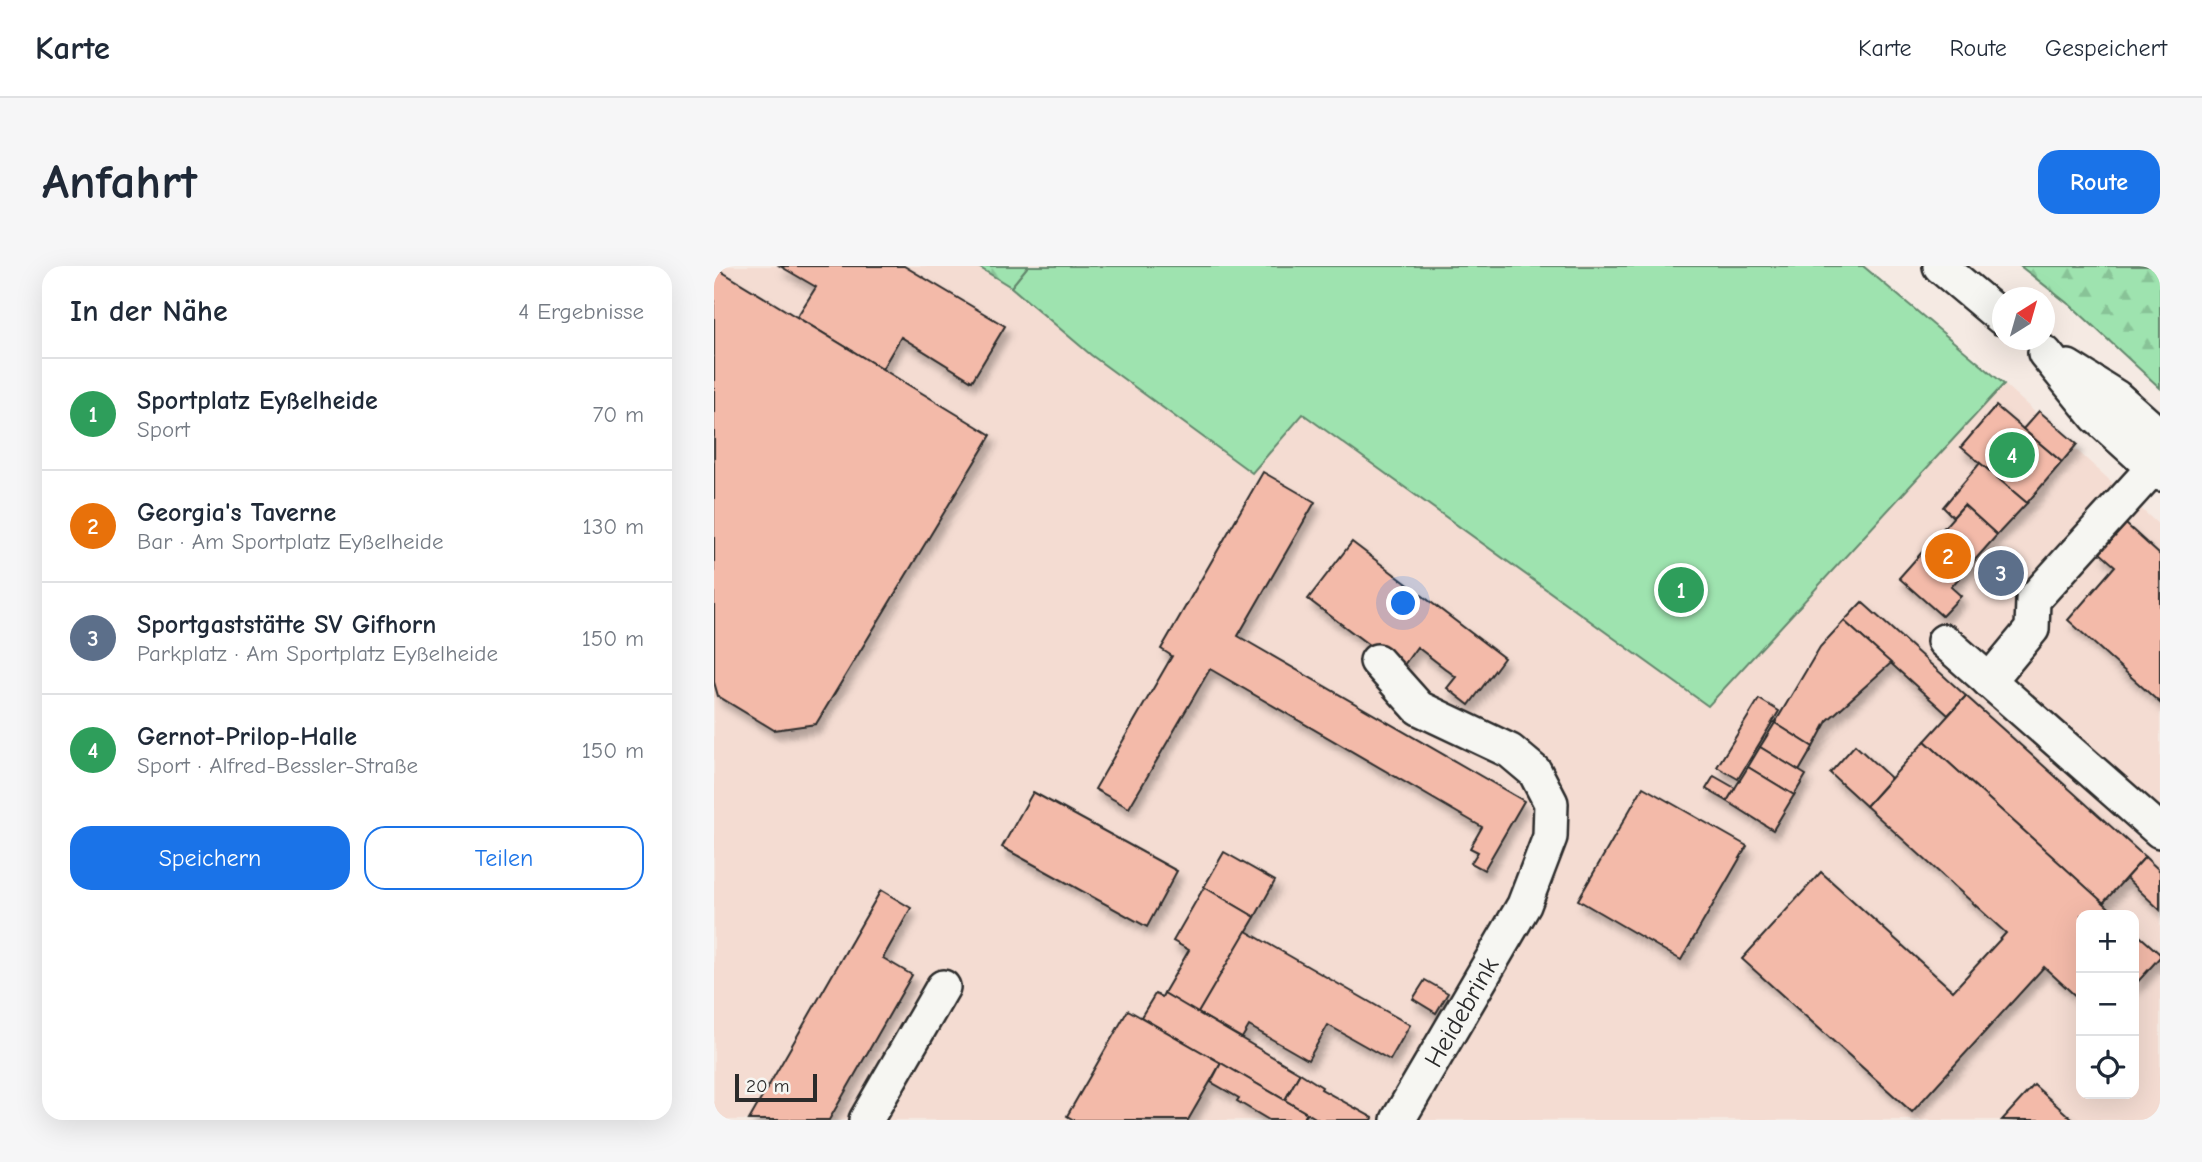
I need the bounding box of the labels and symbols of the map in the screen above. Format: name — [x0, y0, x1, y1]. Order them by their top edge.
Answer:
north arrow — [1992, 287, 2055, 350]
pin: 4 — [1989, 429, 2035, 481]
pin: 2 — [1925, 530, 1971, 582]
pin: 3 — [1978, 547, 2024, 599]
pin: 1 — [1658, 564, 1704, 616]
your location — [1386, 586, 1420, 620]
street label: Heidebrink — [1418, 952, 1505, 1073]
scale bar — [735, 1071, 817, 1103]

